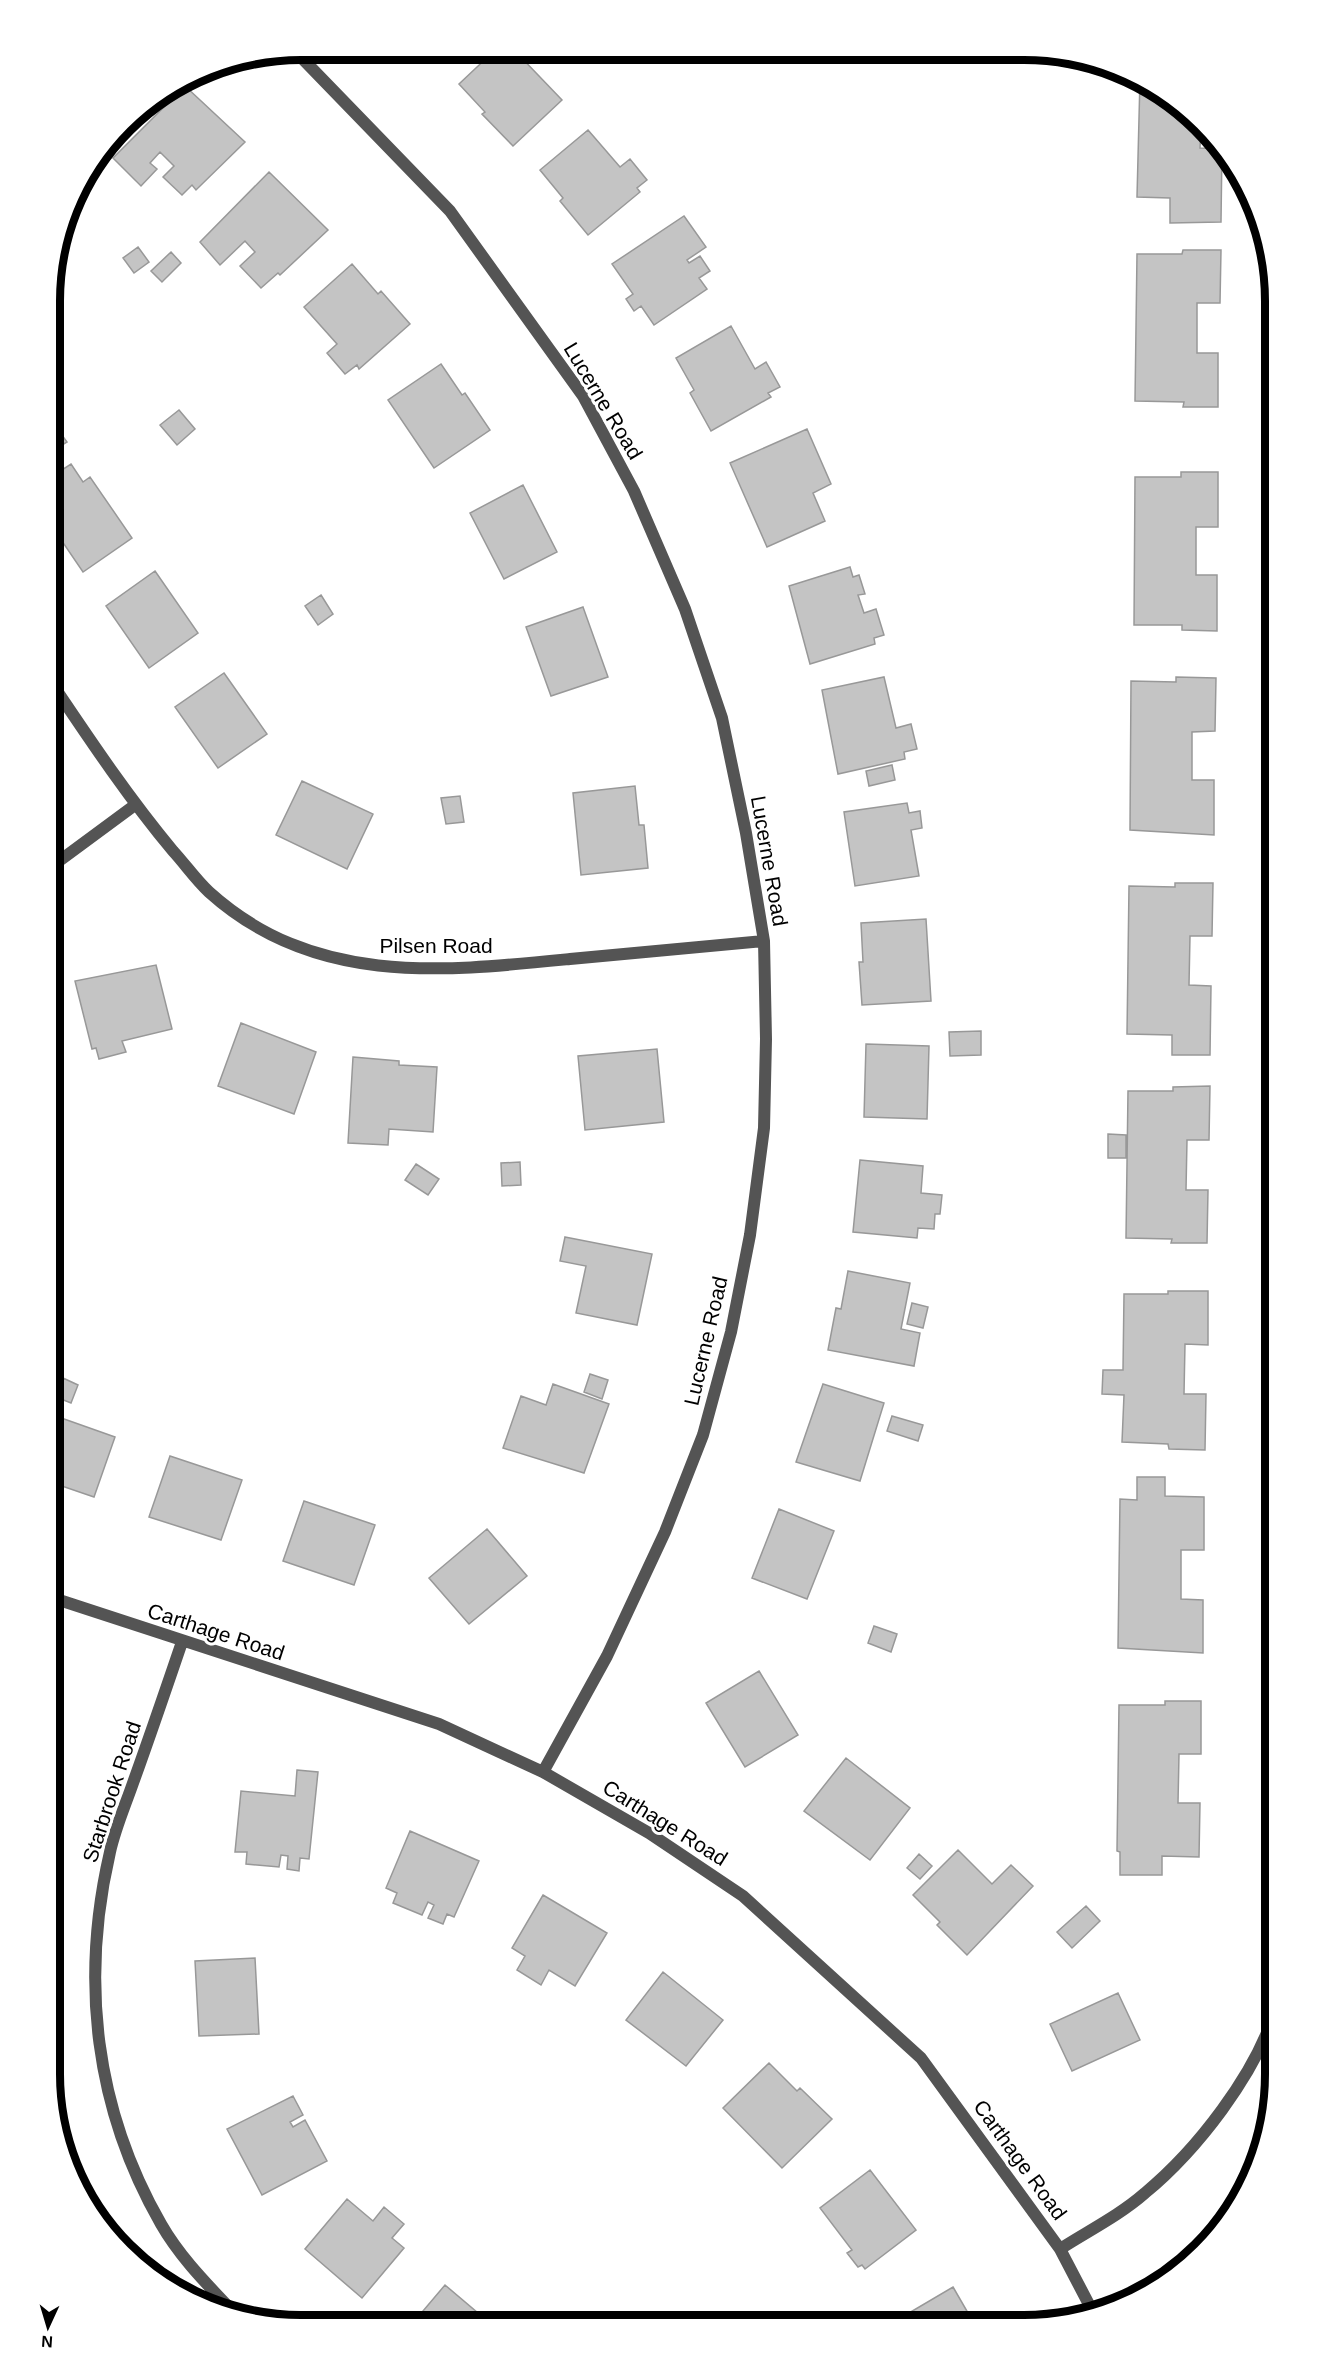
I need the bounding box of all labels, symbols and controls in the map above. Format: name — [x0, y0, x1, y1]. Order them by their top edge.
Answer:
street label: Lucerne Road — [560, 338, 647, 463]
street label: Lucerne Road — [747, 794, 792, 928]
street label: Pilsen Road — [379, 934, 493, 957]
street label: Lucerne Road — [679, 1274, 732, 1408]
street label: Carthage Road — [145, 1599, 287, 1664]
street label: Starbrook Road — [78, 1718, 145, 1865]
street label: Carthage Road — [599, 1775, 732, 1870]
street label: Carthage Road — [969, 2095, 1072, 2224]
north arrow — [18, 2297, 78, 2357]
text: N — [41, 2333, 53, 2350]

